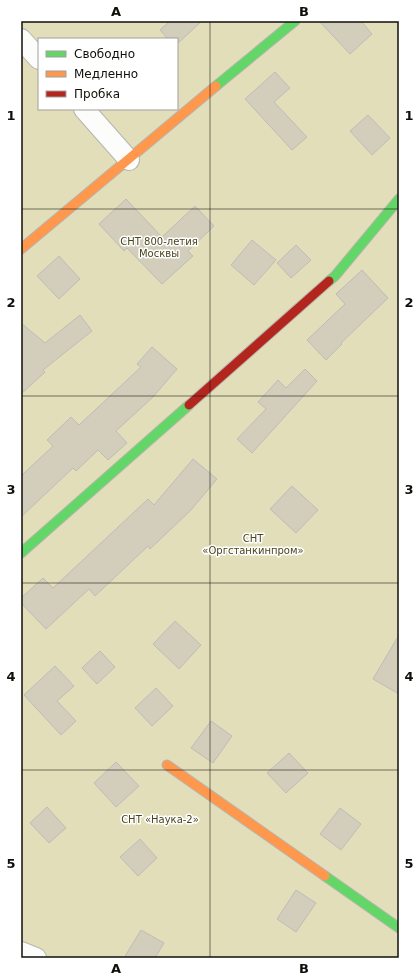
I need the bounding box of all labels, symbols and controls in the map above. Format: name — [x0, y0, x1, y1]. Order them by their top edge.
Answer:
text: A — [111, 4, 121, 19]
text: B — [299, 4, 309, 19]
legend — [38, 38, 178, 110]
text: Свободно — [74, 47, 135, 61]
text: Медленно — [74, 67, 138, 81]
text: Пробка — [74, 87, 120, 101]
text: 1 — [6, 108, 16, 123]
text: 1 — [404, 108, 414, 123]
park label: СНТ 800-летия Москвы — [120, 236, 198, 259]
text: 2 — [6, 295, 16, 310]
text: 2 — [404, 295, 414, 310]
text: 3 — [6, 482, 16, 497]
text: 3 — [404, 482, 414, 497]
park label: СНТ «Оргстанкинпром» — [202, 533, 304, 556]
text: 4 — [6, 669, 16, 684]
text: 4 — [404, 669, 414, 684]
park label: СНТ «Наука-2» — [121, 814, 199, 825]
text: 5 — [6, 856, 16, 871]
text: 5 — [404, 856, 414, 871]
text: A — [111, 961, 121, 976]
text: B — [299, 961, 309, 976]

